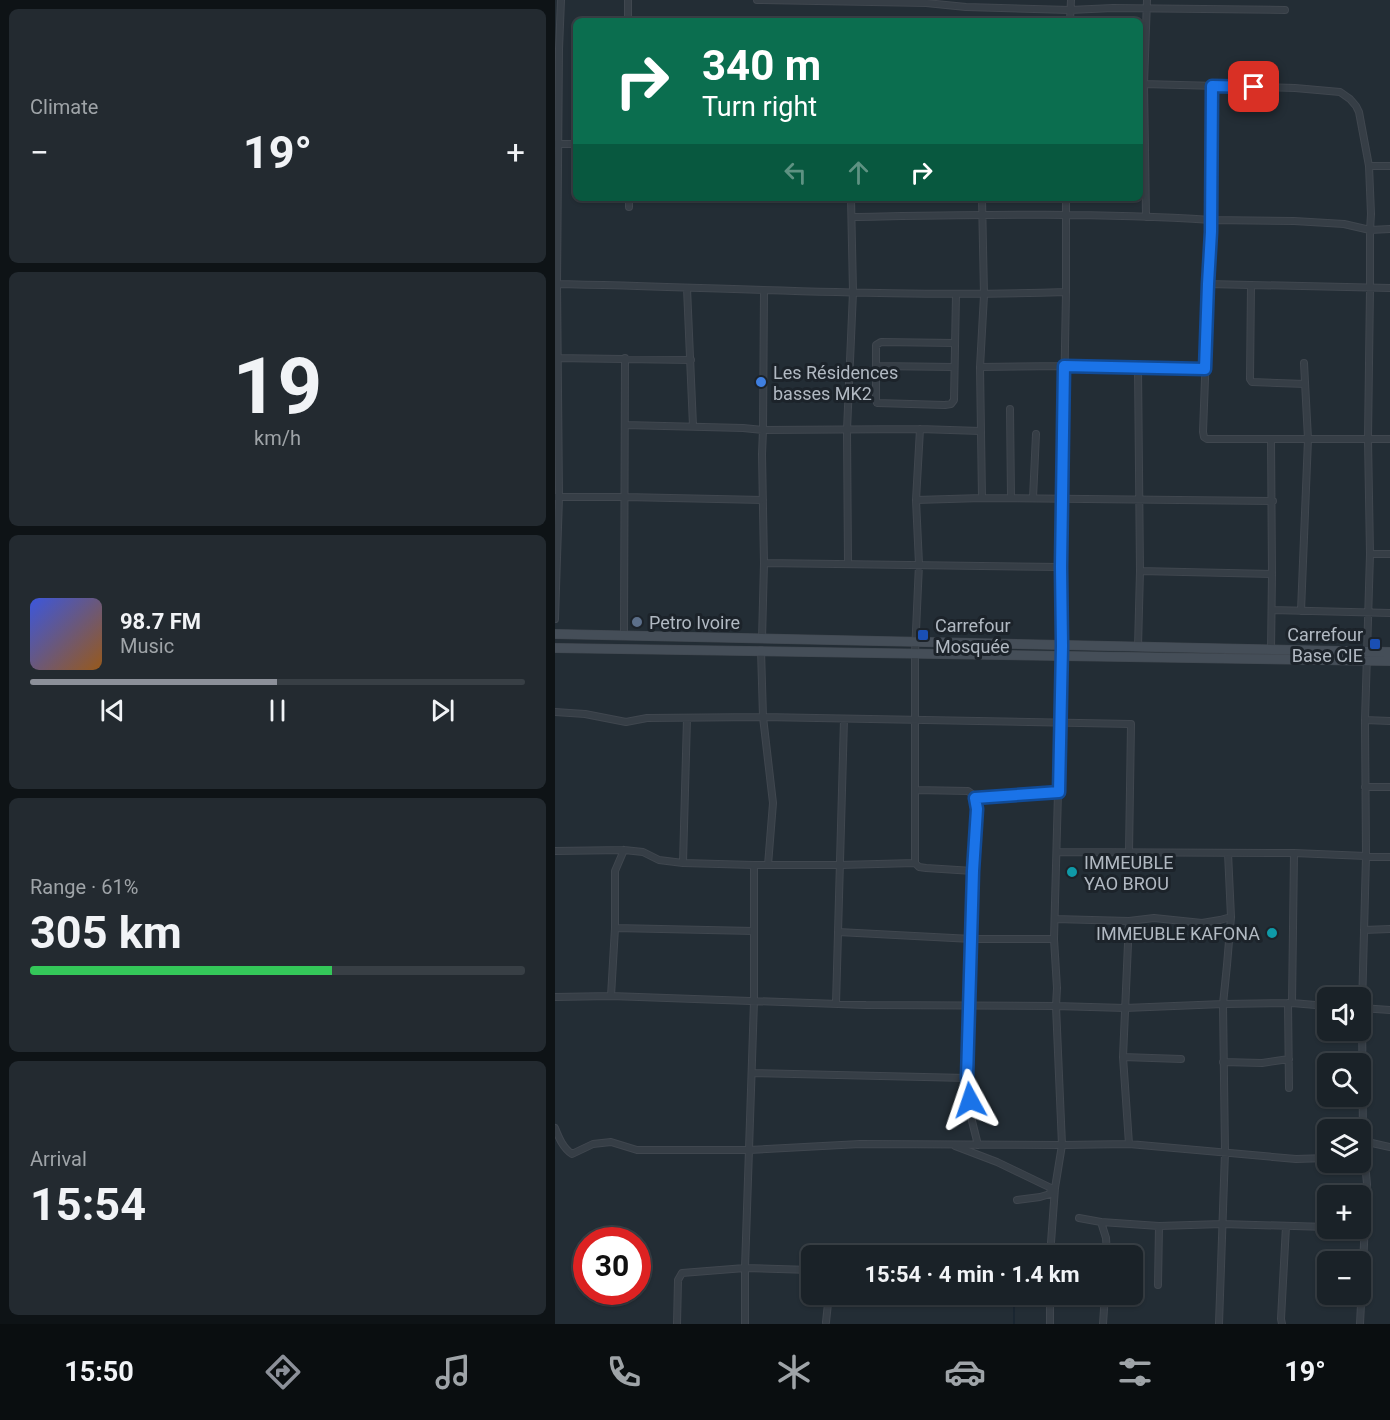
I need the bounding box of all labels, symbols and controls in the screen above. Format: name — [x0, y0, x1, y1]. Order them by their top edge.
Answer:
text: 340 m — [702, 41, 821, 90]
icon: right — [603, 42, 681, 120]
pin — [1228, 61, 1279, 112]
icon: arrive — [1237, 70, 1270, 103]
text: Turn right — [702, 91, 817, 123]
text: Climate — [30, 95, 98, 119]
text: 19° — [243, 126, 312, 179]
text: − — [30, 133, 49, 172]
text: + — [506, 133, 525, 172]
icon: left — [779, 156, 812, 189]
icon: ahead — [842, 156, 875, 189]
icon: right — [905, 156, 938, 189]
text: 19 — [233, 341, 322, 432]
place label: Les Résidences basses MK2 — [773, 362, 898, 404]
marker: Les Résidences basses MK2 — [754, 375, 768, 389]
text: km/h — [254, 426, 301, 450]
text: 98.7 FM — [120, 609, 201, 634]
place label: Petro Ivoire — [649, 612, 740, 633]
marker: Petro Ivoire — [630, 615, 644, 629]
place label: Carrefour Mosquée — [935, 615, 1011, 657]
place label: Carrefour Base CIE — [1287, 624, 1363, 666]
marker: Carrefour Mosquée — [916, 628, 930, 642]
text: Music — [120, 634, 174, 658]
marker: Carrefour Base CIE — [1368, 637, 1382, 651]
icon: previous — [96, 694, 129, 727]
icon: pause — [261, 694, 294, 727]
icon: next — [426, 694, 459, 727]
place label: IMMEUBLE YAO BROU — [1084, 852, 1173, 894]
marker: IMMEUBLE YAO BROU — [1065, 865, 1079, 879]
text: Range · 61% — [30, 875, 138, 899]
text: 305 km — [30, 906, 182, 959]
place label: IMMEUBLE KAFONA — [1096, 923, 1260, 944]
marker: IMMEUBLE KAFONA — [1265, 926, 1279, 940]
map controls — [1317, 987, 1371, 1305]
button: sound — [1317, 987, 1371, 1041]
button: search — [1317, 1053, 1371, 1107]
position arrow — [938, 1068, 1002, 1132]
button: layers — [1317, 1119, 1371, 1173]
text: Arrival — [30, 1147, 87, 1171]
text: 15:54 — [30, 1178, 146, 1231]
button: + — [1317, 1185, 1371, 1239]
speed limit sign: 30 — [573, 1227, 651, 1305]
button: − — [1317, 1251, 1371, 1305]
text: 15:54 · 4 min · 1.4 km — [864, 1262, 1080, 1287]
icon: directions — [262, 1351, 304, 1393]
icon: music — [432, 1351, 474, 1393]
icon: phone — [603, 1351, 645, 1393]
icon: climate — [773, 1351, 815, 1393]
icon: car — [944, 1351, 986, 1393]
icon: filters — [1114, 1351, 1156, 1393]
text: 15:50 — [64, 1356, 134, 1388]
text: 19° — [1284, 1356, 1326, 1388]

